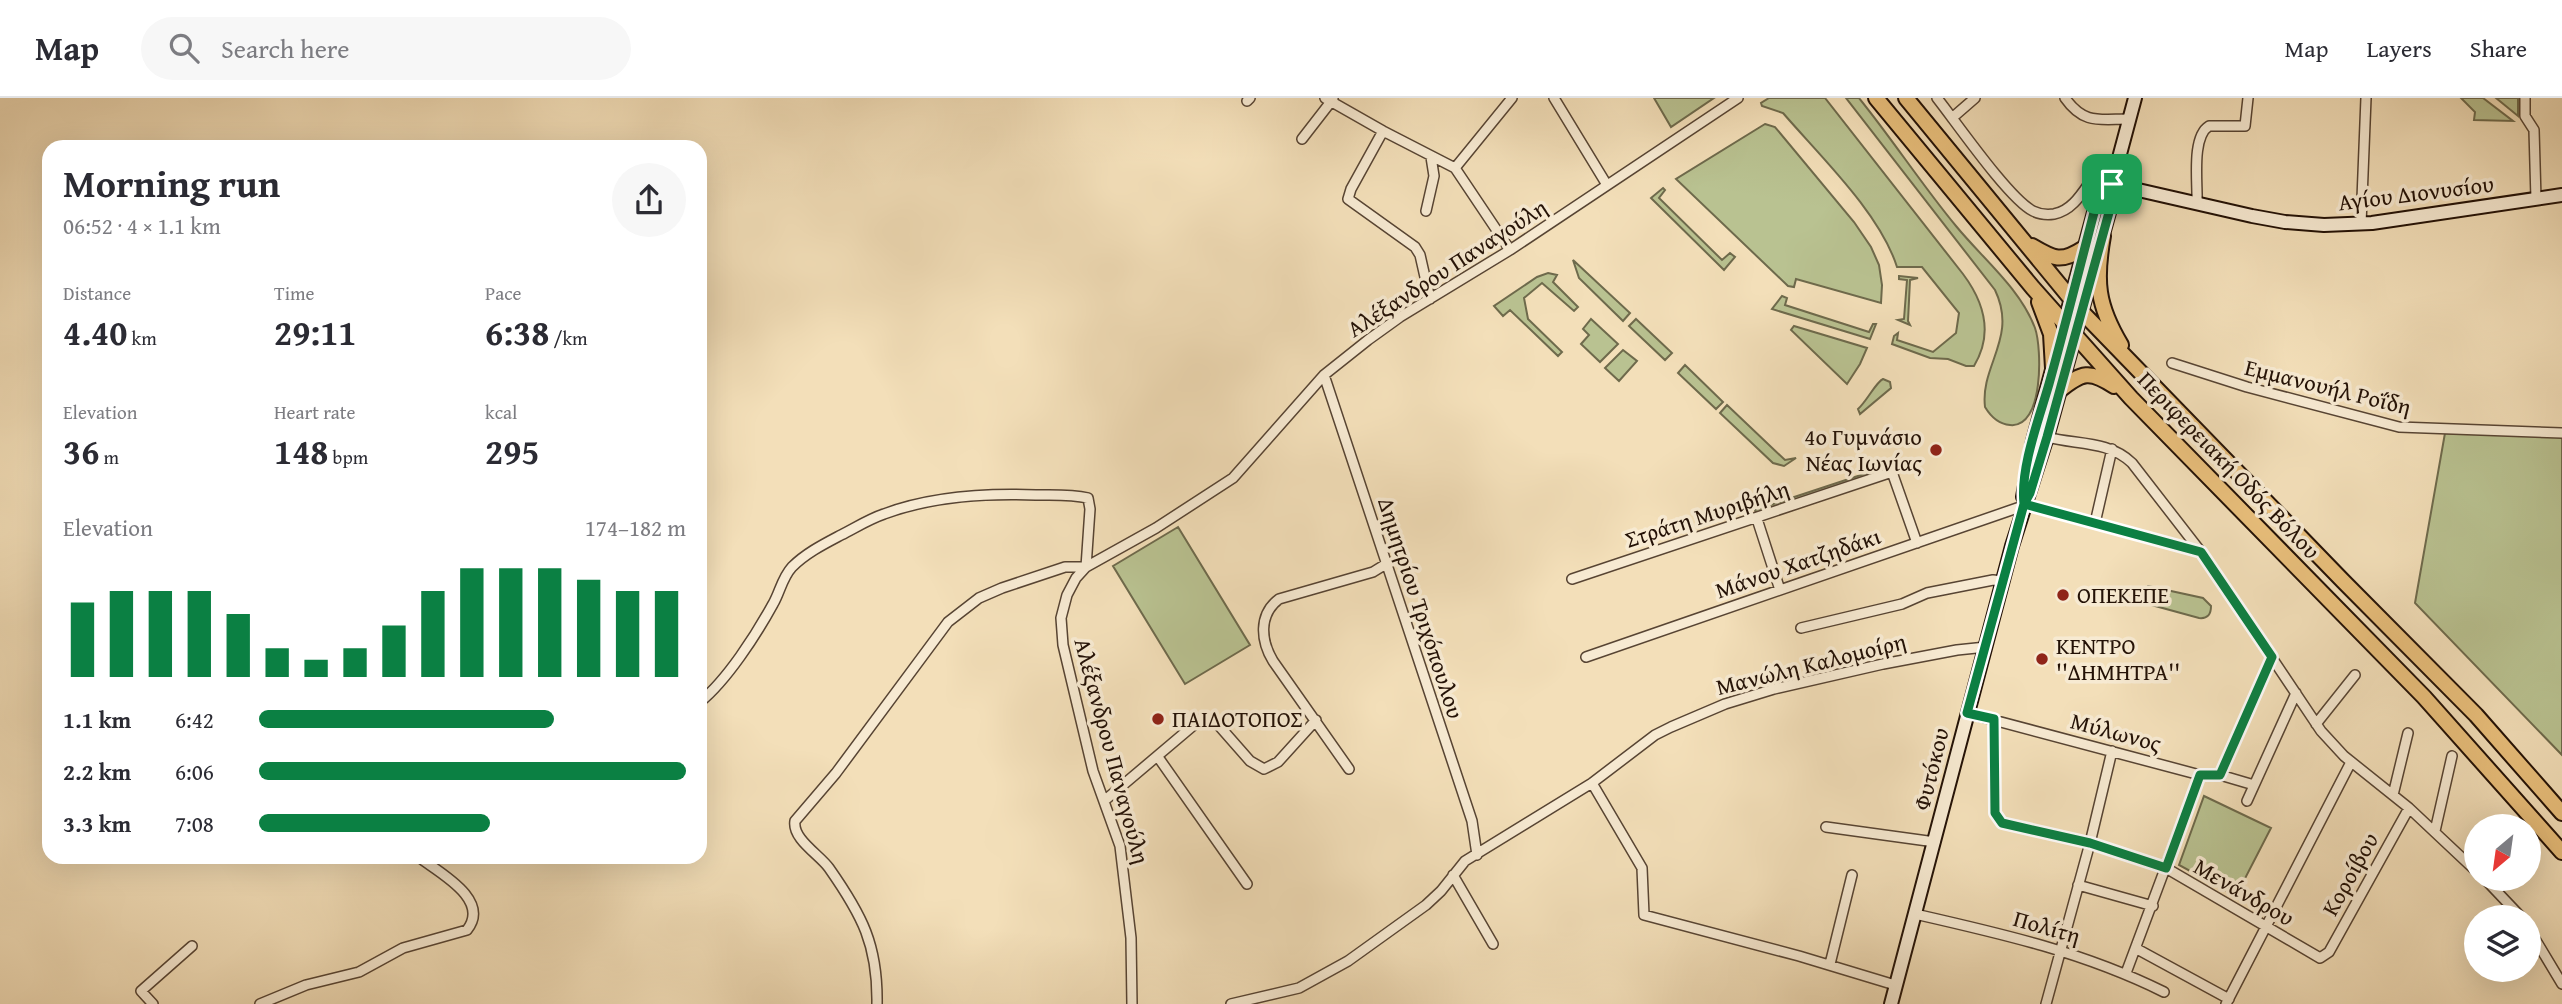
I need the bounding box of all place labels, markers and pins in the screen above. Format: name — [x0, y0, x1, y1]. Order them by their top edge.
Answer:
pin — [2082, 154, 2142, 214]
place label: 4ο Γυμνάσιο Νέας Ιωνίας — [1804, 420, 1922, 479]
marker: 4ο Γυμνάσιο Νέας Ιωνίας — [1928, 442, 1944, 458]
place label: ΟΠΕΚΕΠΕ — [2077, 578, 2169, 611]
marker: ΟΠΕΚΕΠΕ — [2055, 587, 2071, 603]
place label: ΚΕΝΤΡΟ ''ΔΗΜΗΤΡΑ'' — [2056, 629, 2180, 688]
marker: ΚΕΝΤΡΟ ''ΔΗΜΗΤΡΑ'' — [2034, 651, 2050, 667]
place label: ΠΑΙΔΟΤΟΠΟΣ — [1172, 702, 1302, 735]
marker: ΠΑΙΔΟΤΟΠΟΣ — [1150, 711, 1166, 727]

